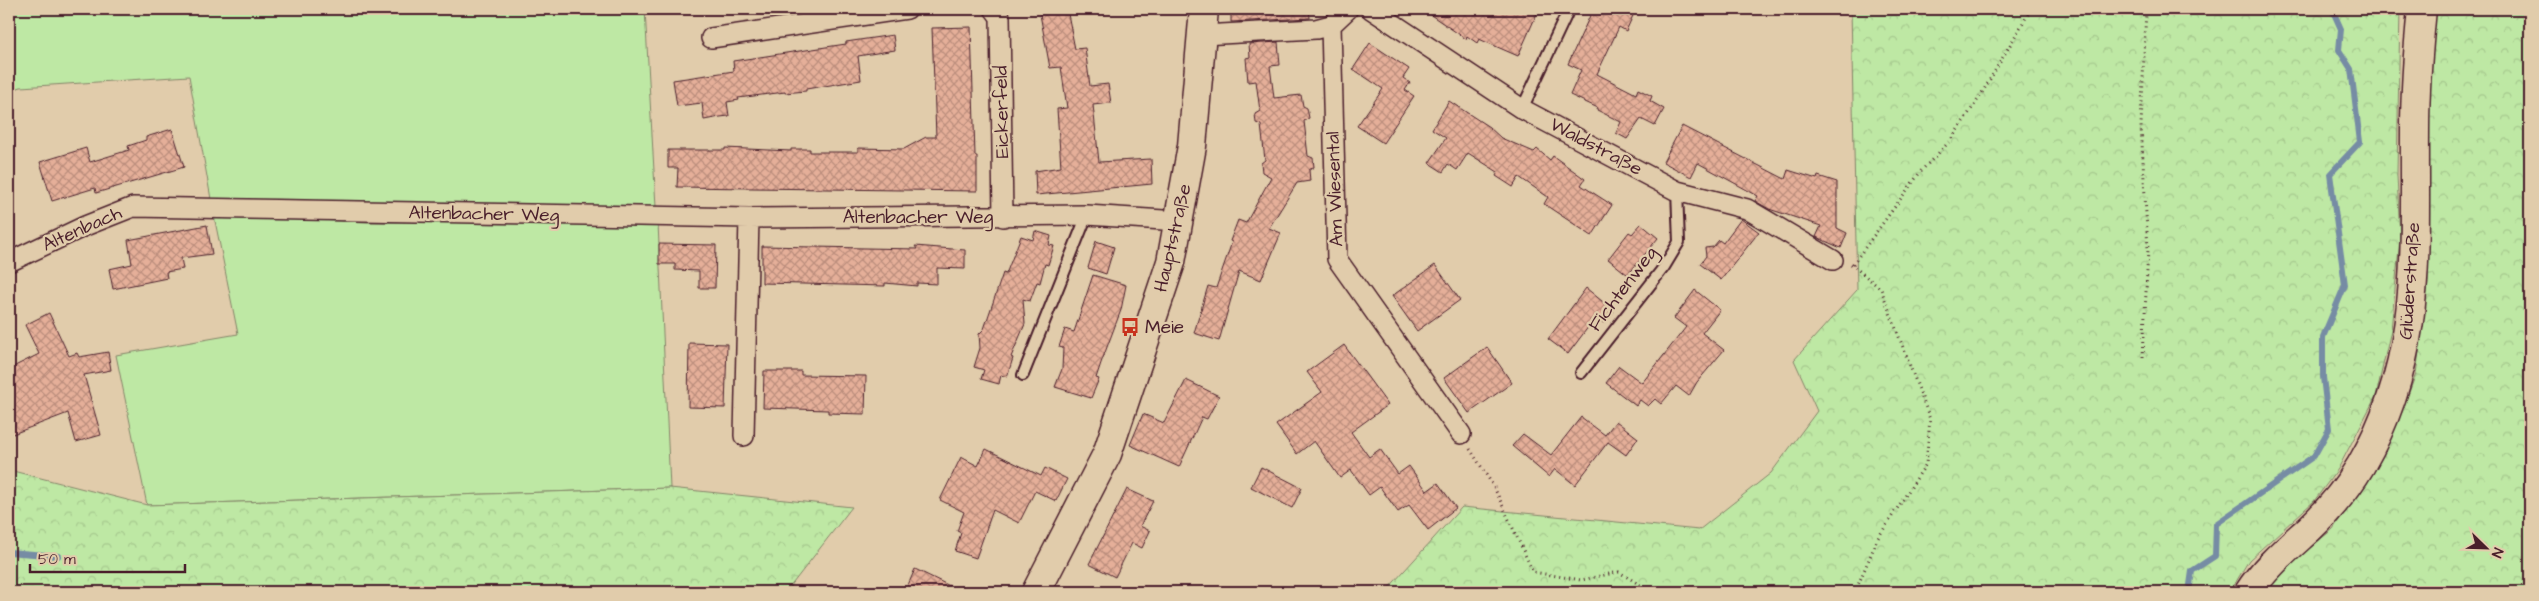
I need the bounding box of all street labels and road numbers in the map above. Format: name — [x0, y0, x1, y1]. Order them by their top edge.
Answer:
street label: Eickerfeld — [988, 65, 1016, 159]
street label: Waldstraße — [1545, 111, 1647, 183]
street label: Am Wiesental — [1319, 131, 1351, 247]
street label: Hauptstraße — [1147, 181, 1199, 295]
street label: Altenbach — [38, 199, 127, 258]
street label: Altenbacher Weg — [408, 199, 560, 230]
street label: Altenbacher Weg — [843, 204, 994, 232]
street label: Glüderstraße — [2392, 221, 2428, 341]
street label: Fichtenweg — [1582, 241, 1665, 338]

